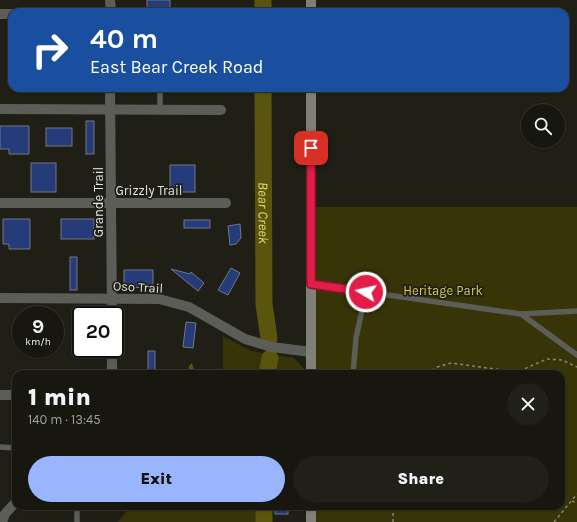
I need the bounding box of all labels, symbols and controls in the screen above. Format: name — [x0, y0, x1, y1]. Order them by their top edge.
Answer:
text: 40 m — [90, 22, 158, 55]
icon: right — [24, 24, 76, 76]
text: East Bear Creek Road — [90, 56, 264, 78]
map controls — [521, 104, 565, 148]
button: search — [521, 104, 565, 148]
pin — [294, 131, 328, 165]
icon: arrive — [300, 137, 322, 159]
street label: Grande Trail — [91, 167, 106, 237]
water label: Bear Creek — [255, 182, 272, 245]
street label: Grizzly Trail — [116, 183, 183, 198]
position arrow — [345, 271, 387, 313]
street label: Oso Trail — [112, 278, 164, 296]
park label: Heritage Park — [403, 283, 483, 298]
speed limit sign: 20 — [72, 306, 124, 358]
text: 9 — [32, 315, 44, 338]
text: km/h — [25, 336, 51, 348]
text: 1 min — [28, 383, 91, 411]
button: close — [507, 383, 549, 425]
text: 140 m · 13:45 — [28, 412, 101, 427]
button: Exit — [28, 456, 285, 502]
button: Share — [293, 456, 549, 502]

